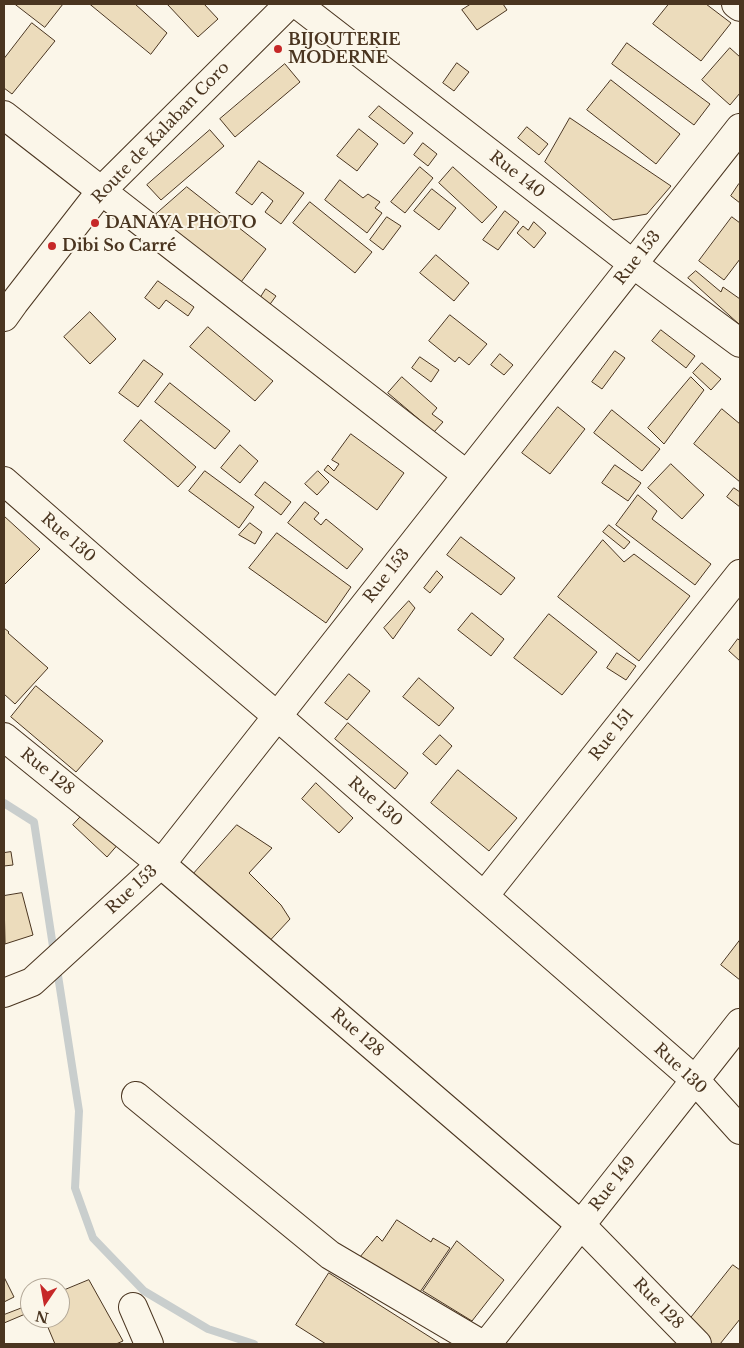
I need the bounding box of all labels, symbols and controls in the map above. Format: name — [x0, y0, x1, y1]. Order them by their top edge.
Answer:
place label: BIJOUTERIE MODERNE — [288, 30, 401, 68]
marker: BIJOUTERIE MODERNE — [272, 43, 284, 55]
street label: Route de Kalaban Coro — [88, 58, 234, 208]
street label: Rue 140 — [485, 147, 549, 203]
place label: DANAYA PHOTO — [105, 213, 256, 233]
marker: DANAYA PHOTO — [89, 217, 101, 229]
street label: Rue 153 — [611, 227, 665, 289]
place label: Dibi So Carré — [62, 236, 176, 256]
marker: Dibi So Carré — [46, 240, 58, 252]
street label: Rue 130 — [37, 509, 99, 567]
street label: Rue 153 — [360, 545, 414, 607]
street label: Rue 151 — [586, 705, 638, 765]
street label: Rue 128 — [16, 744, 78, 800]
street label: Rue 130 — [344, 773, 406, 831]
street label: Rue 153 — [102, 861, 162, 919]
street label: Rue 128 — [327, 1005, 387, 1061]
street label: Rue 130 — [649, 1040, 711, 1098]
street label: Rue 149 — [586, 1153, 640, 1215]
street label: Rue 128 — [629, 1274, 687, 1334]
north arrow — [20, 1278, 70, 1328]
text: N — [34, 1307, 50, 1327]

